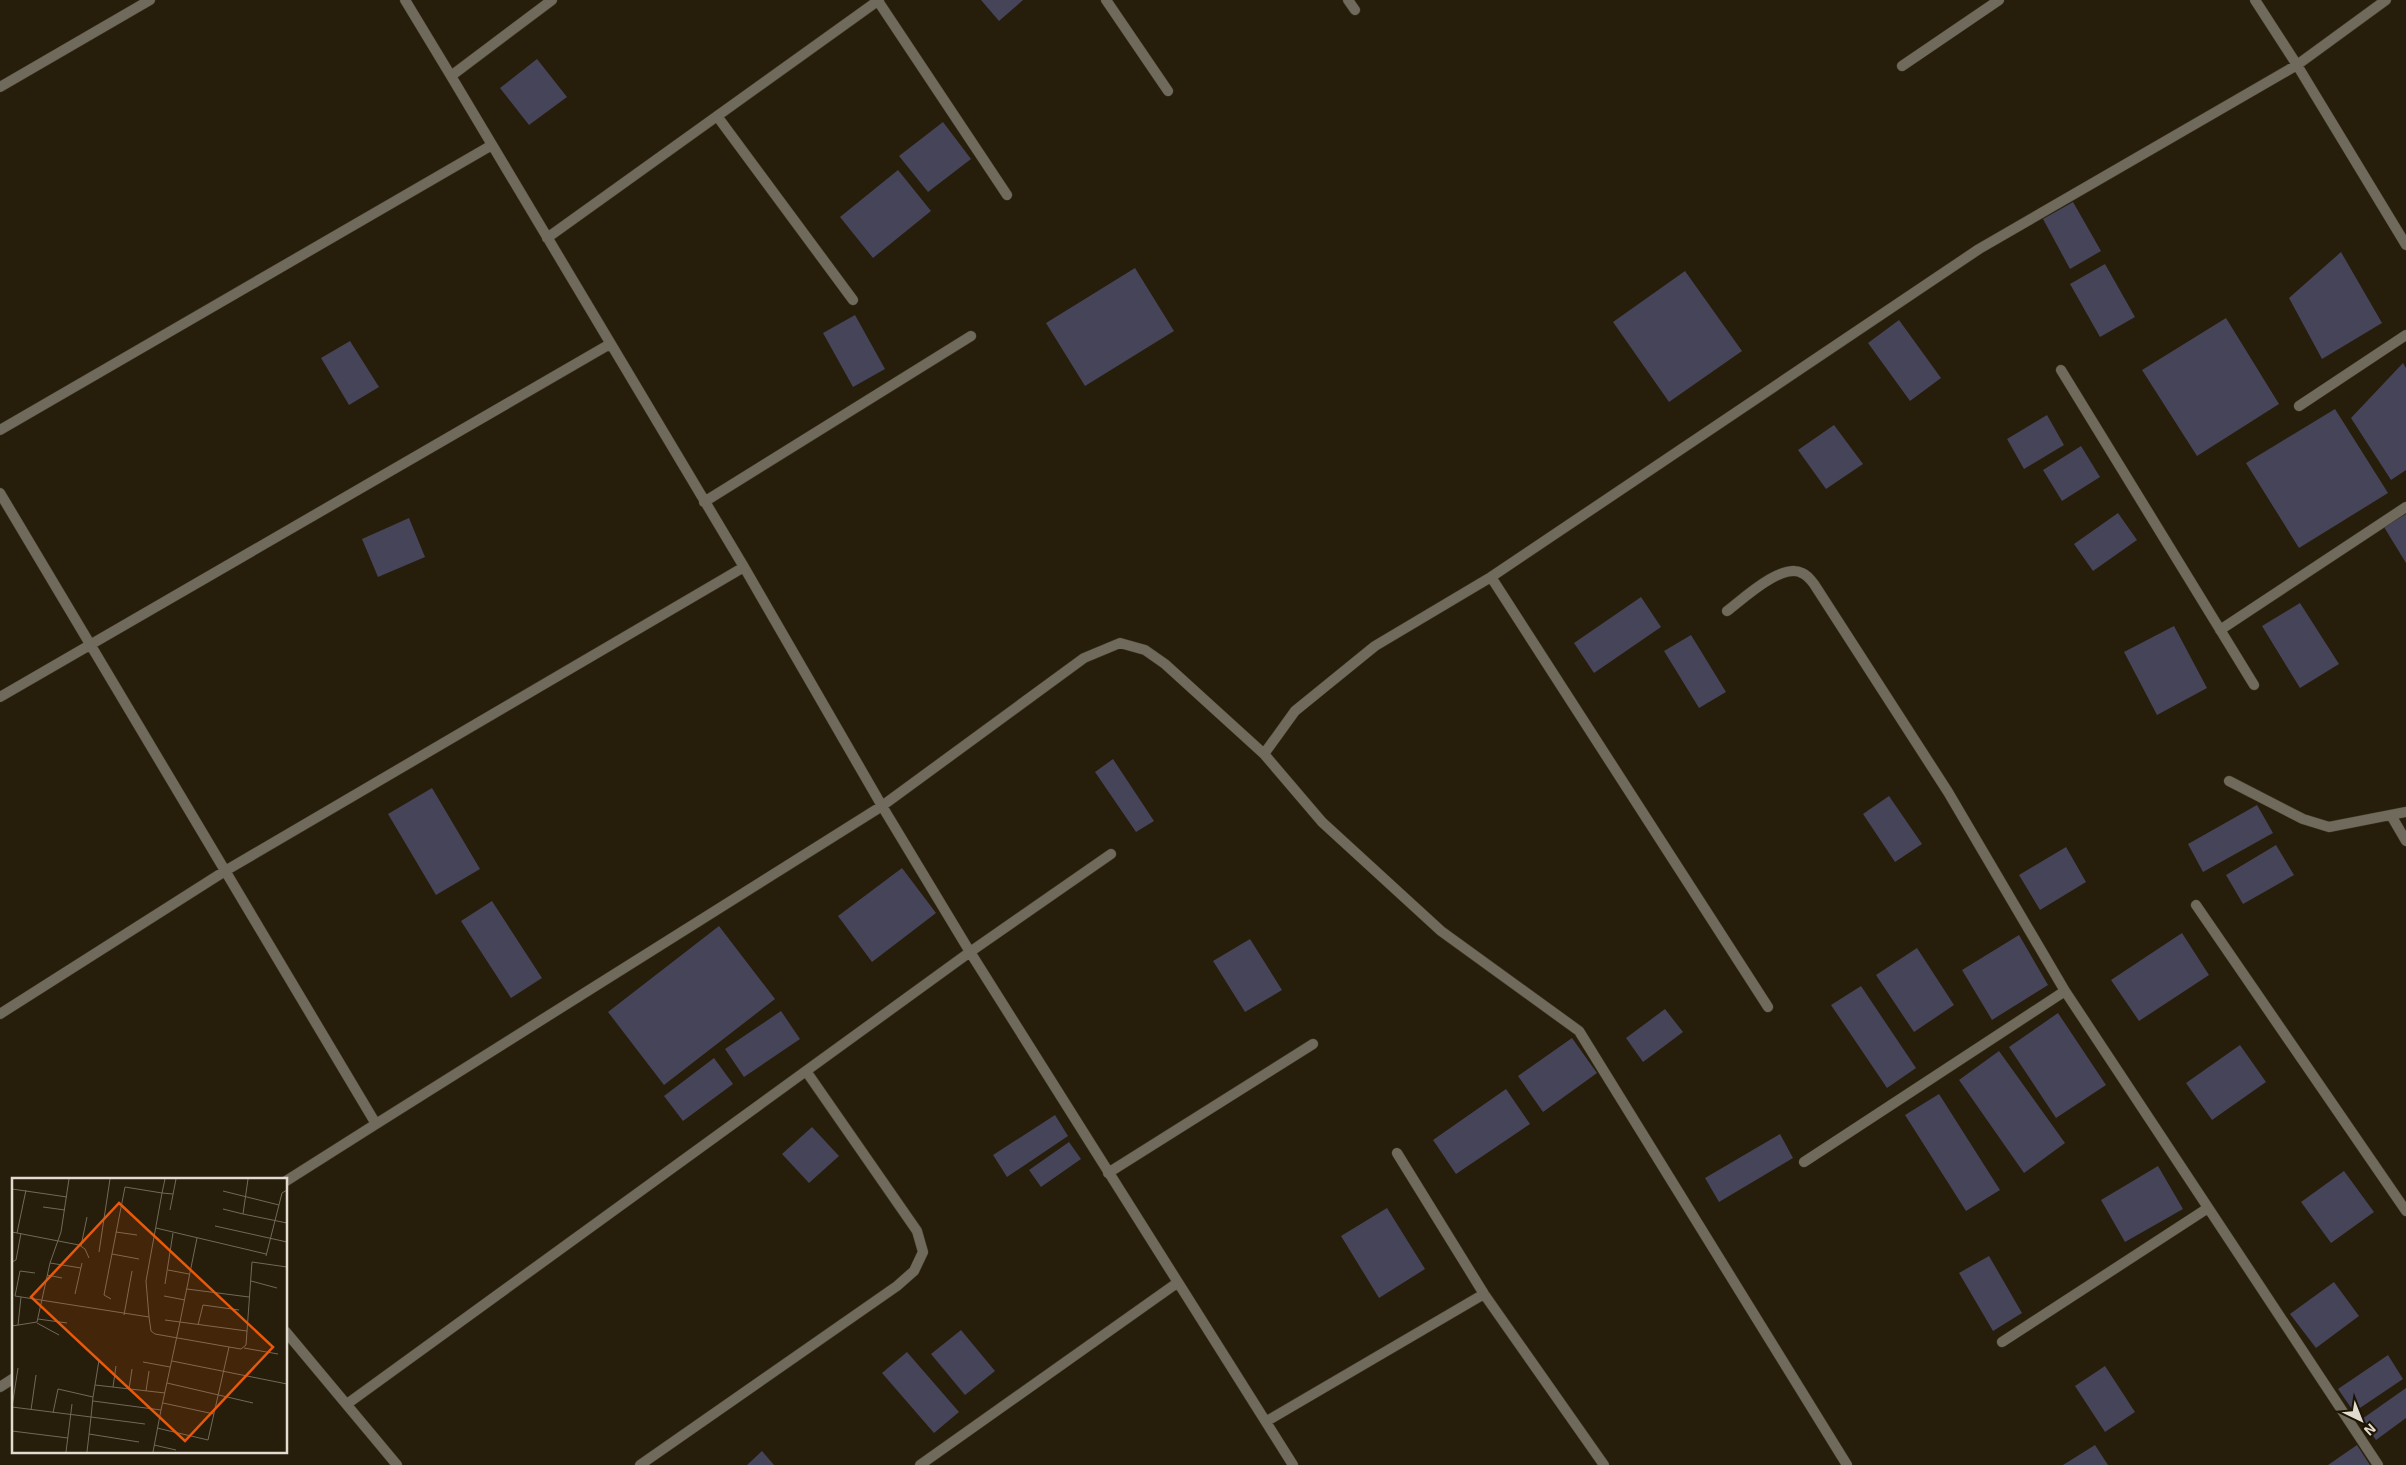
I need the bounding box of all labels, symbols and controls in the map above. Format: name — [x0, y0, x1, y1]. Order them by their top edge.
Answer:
inset map — [12, 1178, 288, 1452]
north arrow — [2336, 1395, 2386, 1445]
text: N — [2361, 1420, 2380, 1440]

